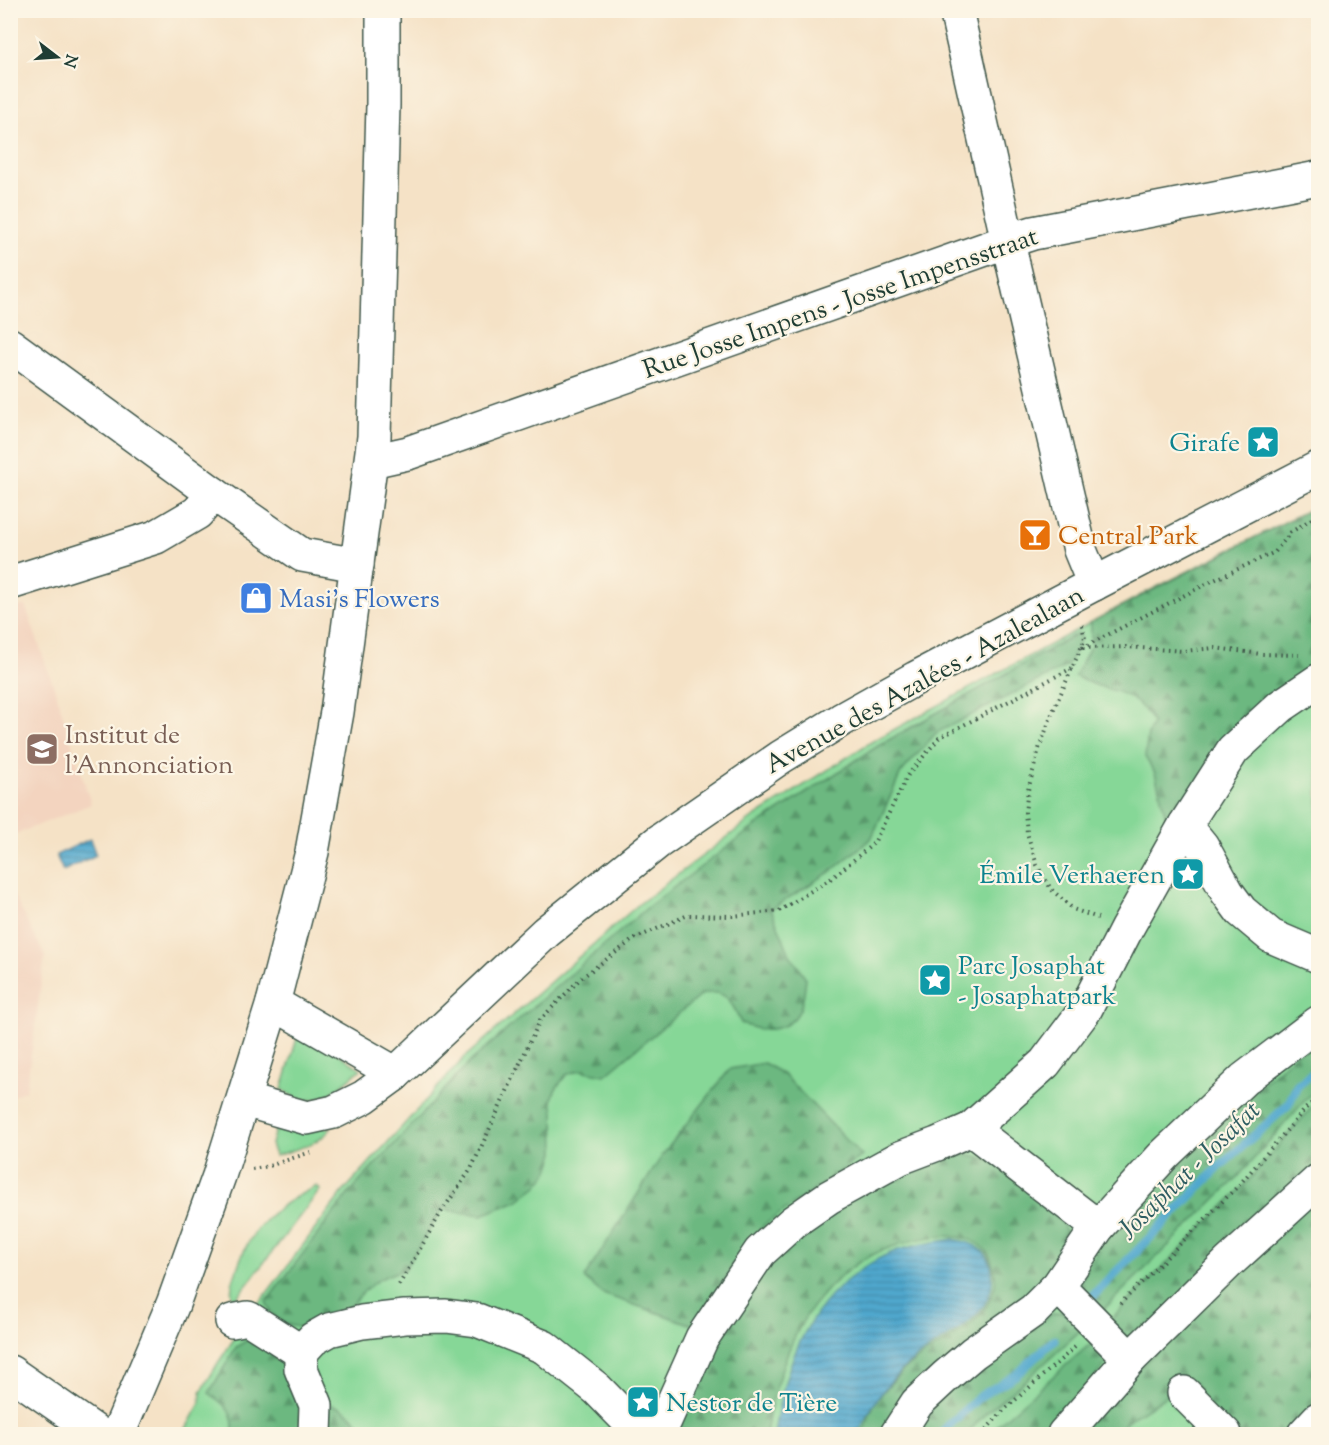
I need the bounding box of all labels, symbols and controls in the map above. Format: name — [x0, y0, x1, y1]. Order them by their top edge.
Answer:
north arrow — [27, 27, 87, 87]
text: N — [56, 51, 82, 70]
street label: Rue Josse Impens - Josse Impensstraat — [638, 219, 1043, 389]
place icon: Girafe — [1245, 424, 1281, 460]
place label: Girafe — [1169, 426, 1240, 463]
bar icon: Central Park — [1017, 517, 1053, 553]
place label: Central Park — [1058, 519, 1199, 556]
street label: Avenue des Azalées - Azalealaan — [759, 578, 1091, 785]
shop icon: Masi's Flowers — [238, 580, 274, 616]
place label: Masi's Flowers — [279, 582, 440, 619]
place label: Institut de l'Annonciation — [65, 718, 233, 785]
school or university icon: Institut de l'Annonciation — [24, 731, 60, 767]
place icon: Émile Verhaeren — [1170, 856, 1206, 892]
place label: Émile Verhaeren — [979, 858, 1165, 895]
place label: Parc Josaphat - Josaphatpark — [958, 949, 1116, 1016]
place icon: Parc Josaphat - Josaphatpark — [917, 962, 953, 998]
water label: Josaphat - Josafat — [1110, 1093, 1271, 1250]
place icon: Nestor de Tière — [625, 1384, 661, 1420]
place label: Nestor de Tière — [666, 1386, 837, 1423]

